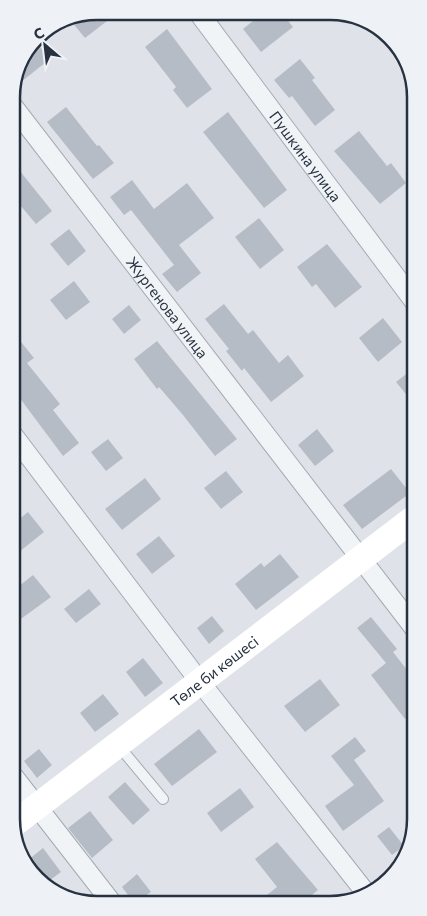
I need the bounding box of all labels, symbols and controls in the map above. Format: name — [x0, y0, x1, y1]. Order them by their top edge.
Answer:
north arrow — [20, 20, 70, 70]
text: С — [30, 23, 47, 43]
street label: Пушкина улица — [266, 107, 345, 205]
street label: Жургенова улица — [123, 253, 212, 361]
street label: Төле би көшесі — [167, 632, 262, 710]

